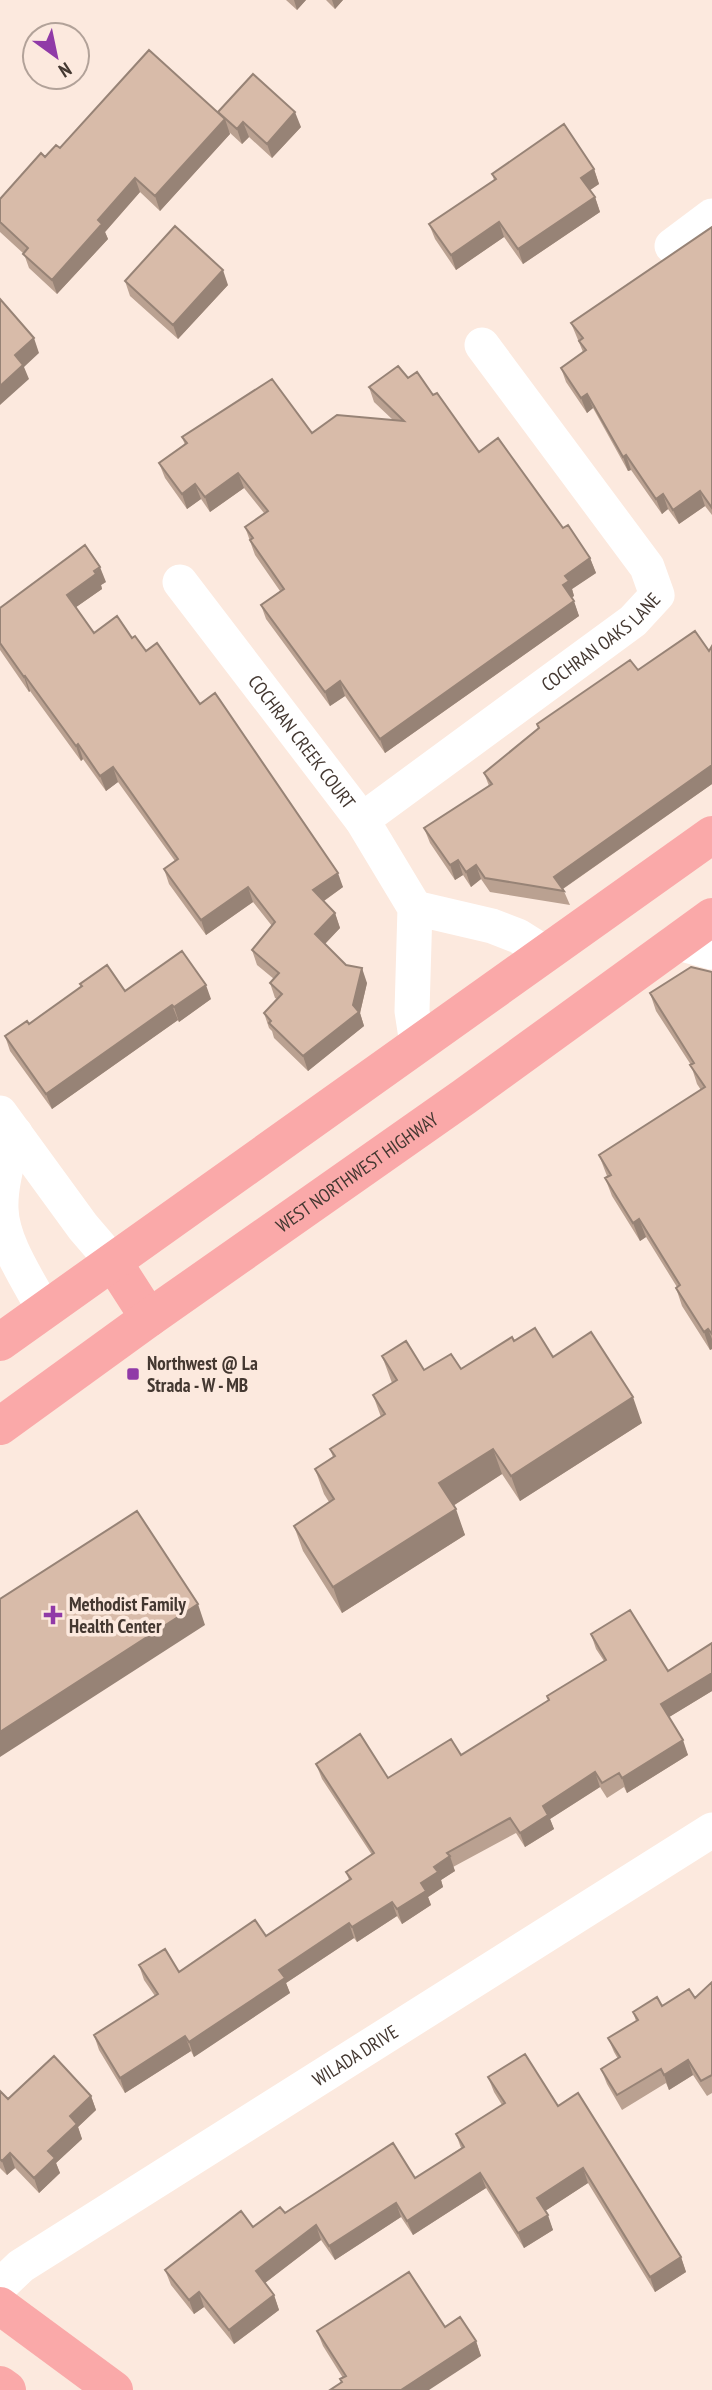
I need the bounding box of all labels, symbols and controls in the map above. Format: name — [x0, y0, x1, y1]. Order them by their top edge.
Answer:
north arrow — [21, 21, 91, 91]
text: N — [54, 57, 76, 83]
street label: COCHRAN OAKS LANE — [536, 587, 665, 696]
street label: COCHRAN CREEK COURT — [243, 670, 361, 814]
street label: WEST NORTHWEST HIGHWAY — [271, 1107, 443, 1237]
place label: Northwest @ La Strada - W - MB — [147, 1351, 258, 1397]
marker: Northwest @ La Strada - W - MB — [125, 1366, 141, 1382]
place label: Methodist Family Health Center — [69, 1592, 186, 1638]
marker: Methodist Family Health Center — [43, 1605, 63, 1625]
street label: WILADA DRIVE — [308, 2019, 402, 2091]

